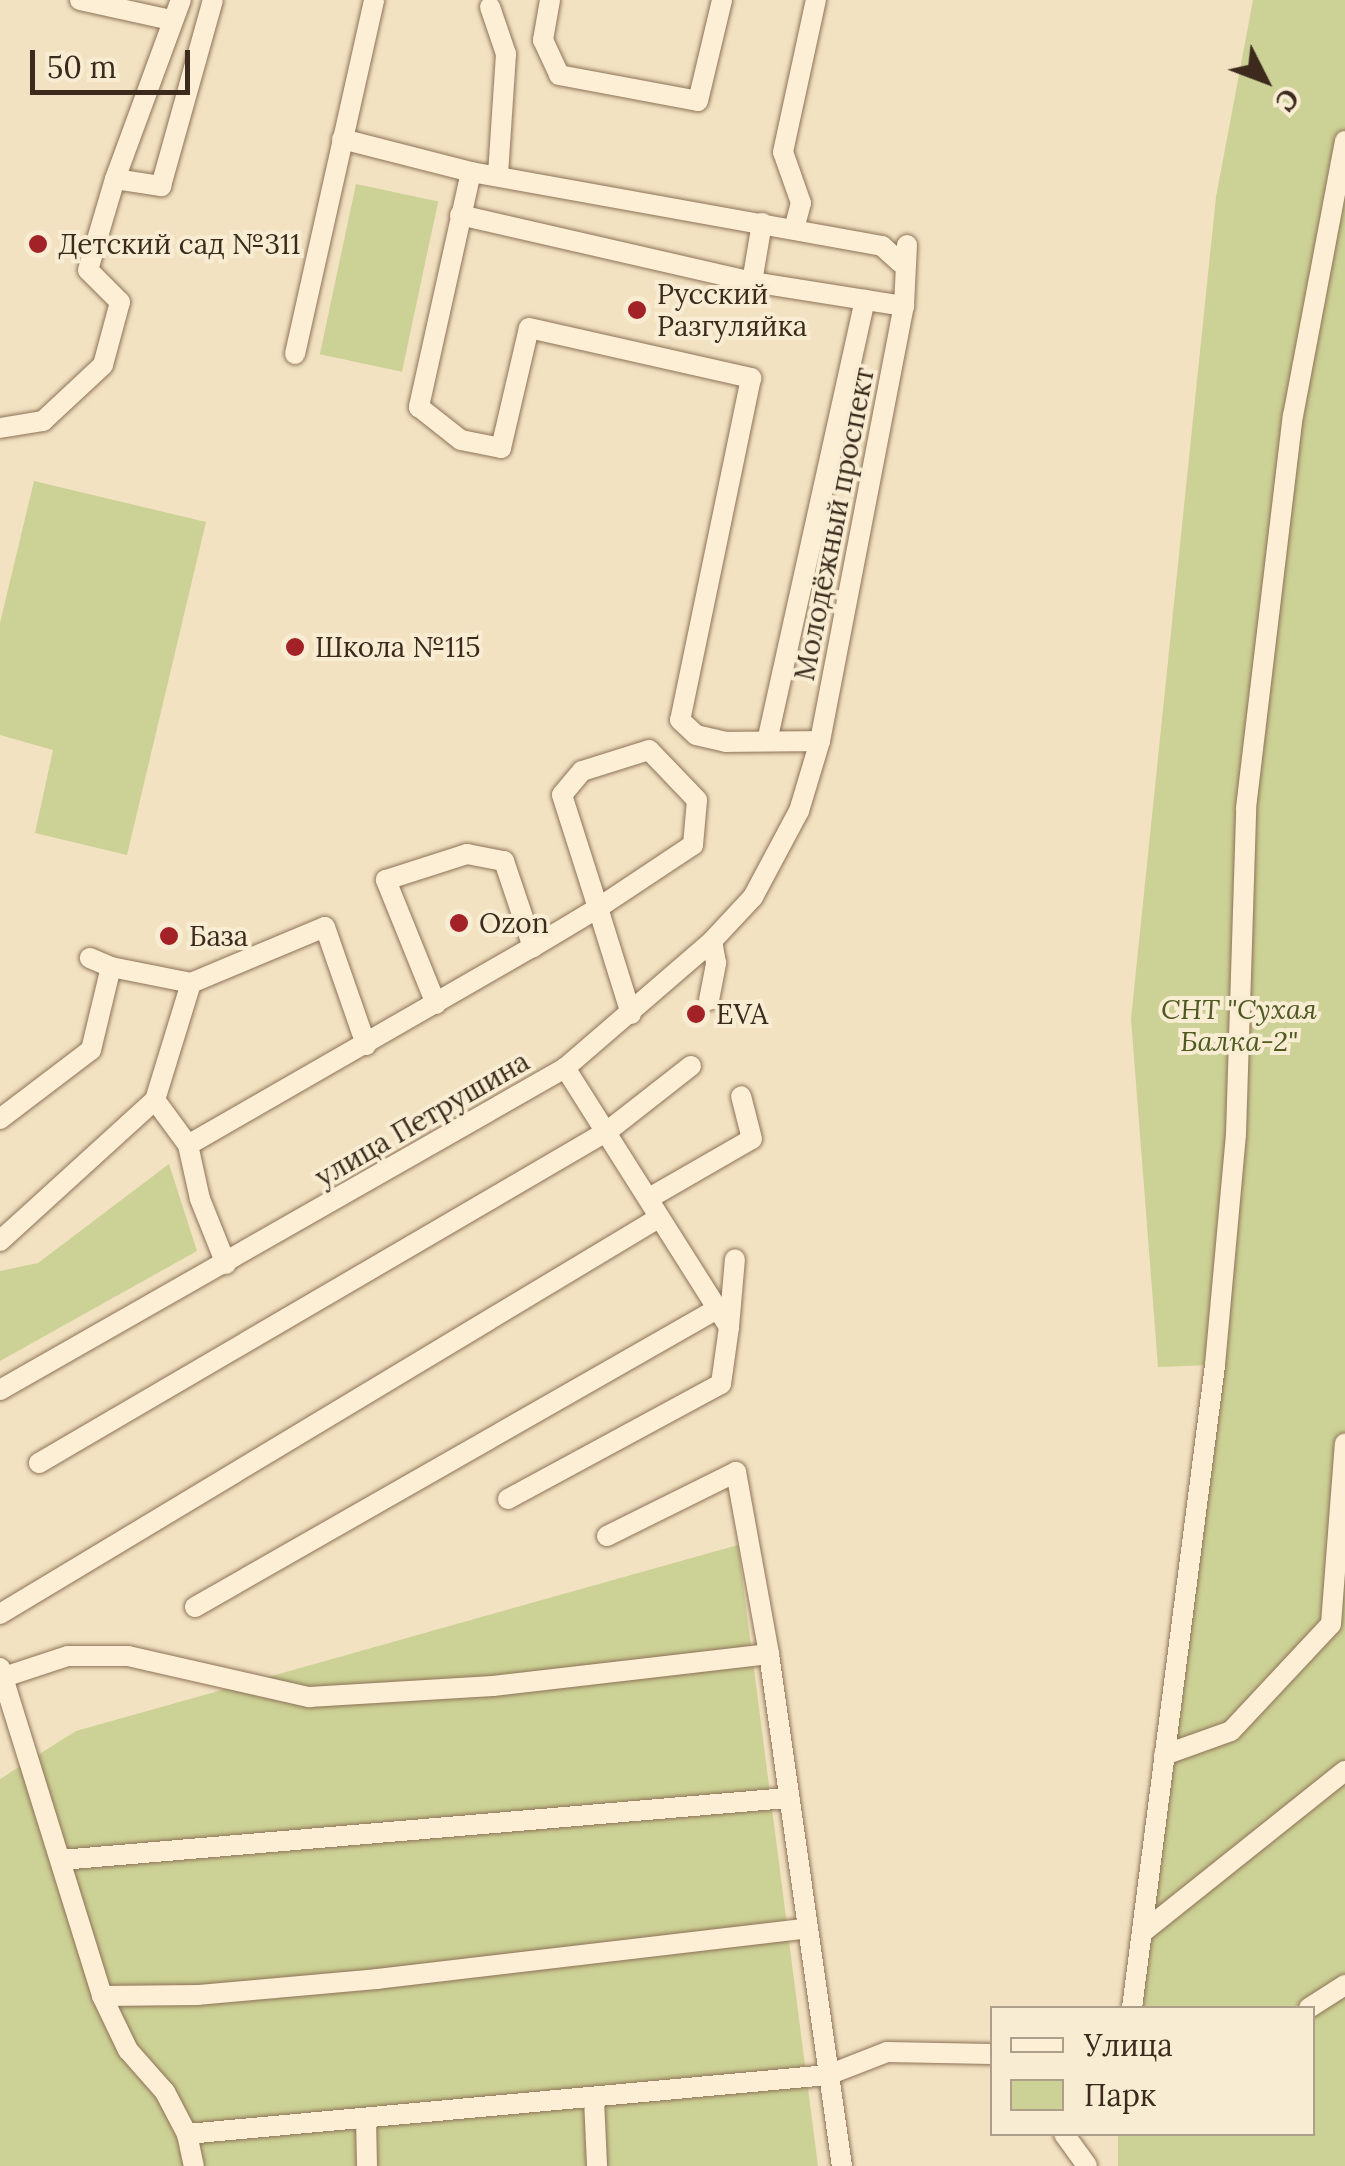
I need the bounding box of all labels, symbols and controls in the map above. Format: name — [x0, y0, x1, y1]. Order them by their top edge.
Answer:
scale bar — [35, 30, 195, 92]
north arrow — [1215, 30, 1315, 130]
text: 50 m — [47, 48, 117, 86]
text: С — [1267, 81, 1307, 119]
place label: Детский сад №311 — [58, 227, 300, 261]
marker: Детский сад №311 — [27, 233, 49, 255]
place label: Русский Разгуляйка — [657, 277, 807, 343]
marker: Русский Разгуляйка — [626, 299, 648, 321]
street label: Молодёжный проспект — [787, 365, 881, 683]
place label: Школа №115 — [315, 630, 481, 664]
marker: Школа №115 — [284, 636, 306, 658]
place label: Ozon — [479, 906, 549, 940]
marker: Ozon — [448, 912, 470, 934]
place label: База — [189, 919, 248, 953]
marker: База — [158, 925, 180, 947]
park label: СНТ "Сухая Балка-2" — [1161, 992, 1317, 1058]
place label: EVA — [716, 997, 768, 1031]
marker: EVA — [685, 1003, 707, 1025]
street label: улица Петрушина — [309, 1044, 535, 1194]
legend — [990, 2006, 1315, 2136]
text: Улица — [1084, 2026, 1173, 2064]
text: Парк — [1084, 2076, 1156, 2114]

